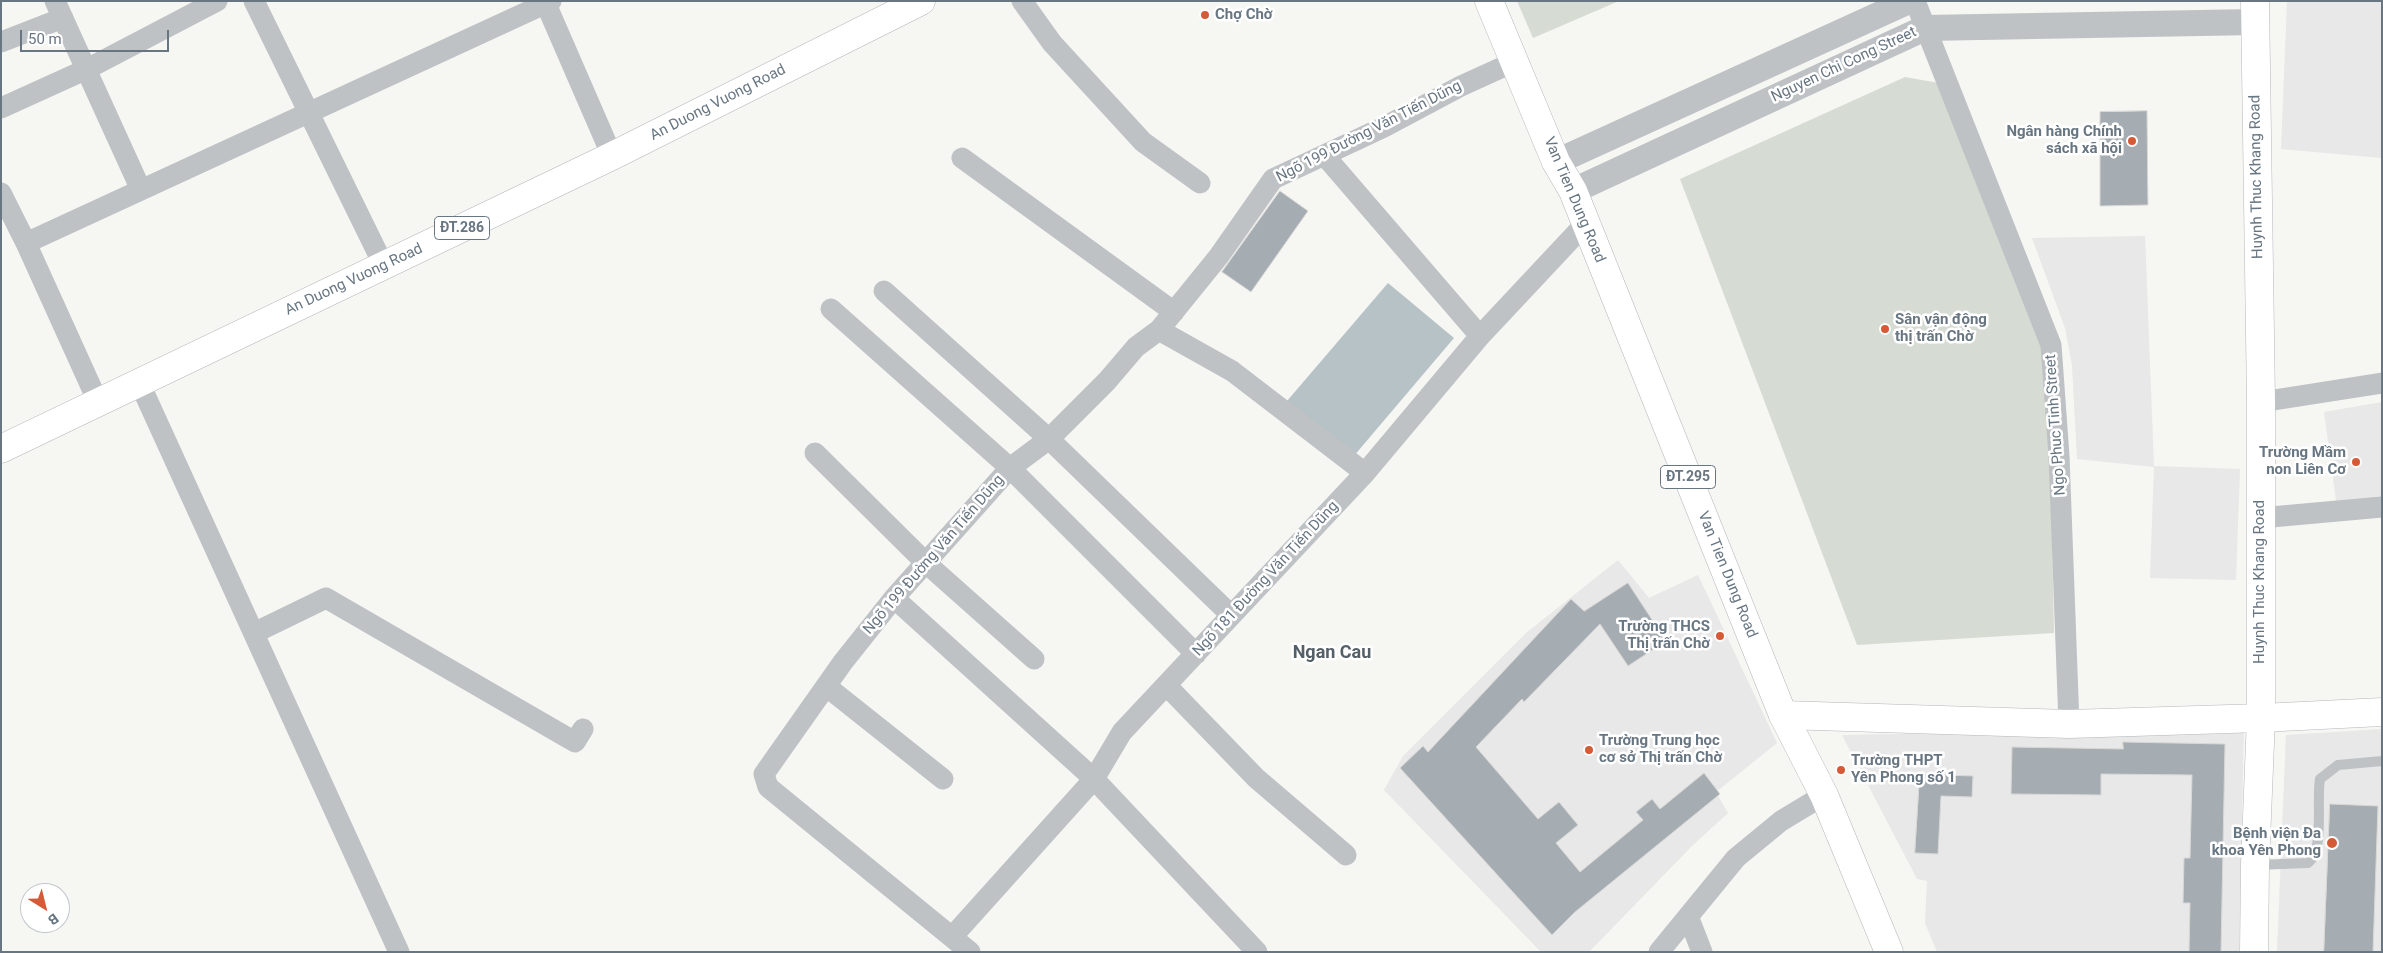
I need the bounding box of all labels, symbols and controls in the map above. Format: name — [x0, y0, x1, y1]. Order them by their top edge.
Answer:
place label: Chợ Chờ — [1215, 6, 1273, 24]
marker: Chợ Chờ — [1199, 9, 1211, 21]
scale bar — [22, 20, 171, 52]
street label: Nguyen Chi Cong Street — [1769, 23, 1919, 107]
text: 50 m — [28, 30, 62, 48]
street label: An Duong Vuong Road — [647, 61, 789, 145]
street label: Ngõ 199 Đường Văn Tiến Dũng — [1273, 77, 1465, 187]
street label: Huynh Thuc Khang Road — [2247, 95, 2267, 259]
place label: Ngân hàng Chính sách xã hội — [2006, 123, 2122, 158]
street label: Van Tien Dung Road — [1539, 134, 1609, 266]
marker: Ngân hàng Chính sách xã hội — [2126, 135, 2138, 147]
road number: ĐT.286 — [434, 217, 490, 240]
street label: An Duong Vuong Road — [282, 240, 426, 320]
place label: Sân vận động thị trấn Chờ — [1895, 311, 1987, 346]
marker: Sân vận động thị trấn Chờ — [1879, 323, 1891, 335]
street label: Ngo Phuc Tinh Street — [2042, 354, 2070, 496]
place label: Trường Mầm non Liên Cơ — [2259, 444, 2346, 479]
marker: Trường Mầm non Liên Cơ — [2350, 456, 2362, 468]
road number: ĐT.295 — [1660, 466, 1716, 488]
street label: Ngõ 199 Đường Văn Tiến Dũng — [860, 472, 1008, 638]
street label: Ngõ 181 Đường Văn Tiến Dũng — [1189, 498, 1343, 660]
street label: Huynh Thuc Khang Road — [2251, 500, 2269, 664]
street label: Van Tien Dung Road — [1693, 509, 1761, 641]
place label: Trường THCS Thị trấn Chờ — [1618, 618, 1710, 653]
marker: Trường THCS Thị trấn Chờ — [1714, 630, 1726, 642]
district label: Ngan Cau — [1293, 642, 1371, 664]
place label: Trường Trung học cơ sở Thị trấn Chờ — [1599, 732, 1722, 767]
marker: Trường Trung học cơ sở Thị trấn Chờ — [1583, 744, 1595, 756]
place label: Trường THPT Yên Phong số 1 — [1851, 752, 1956, 787]
marker: Trường THPT Yên Phong số 1 — [1835, 764, 1847, 776]
place label: Bệnh viện Đa khoa Yên Phong — [2212, 825, 2321, 860]
marker: Bệnh viện Đa khoa Yên Phong — [2325, 836, 2339, 850]
north arrow — [20, 883, 70, 933]
text: B — [45, 910, 62, 928]

